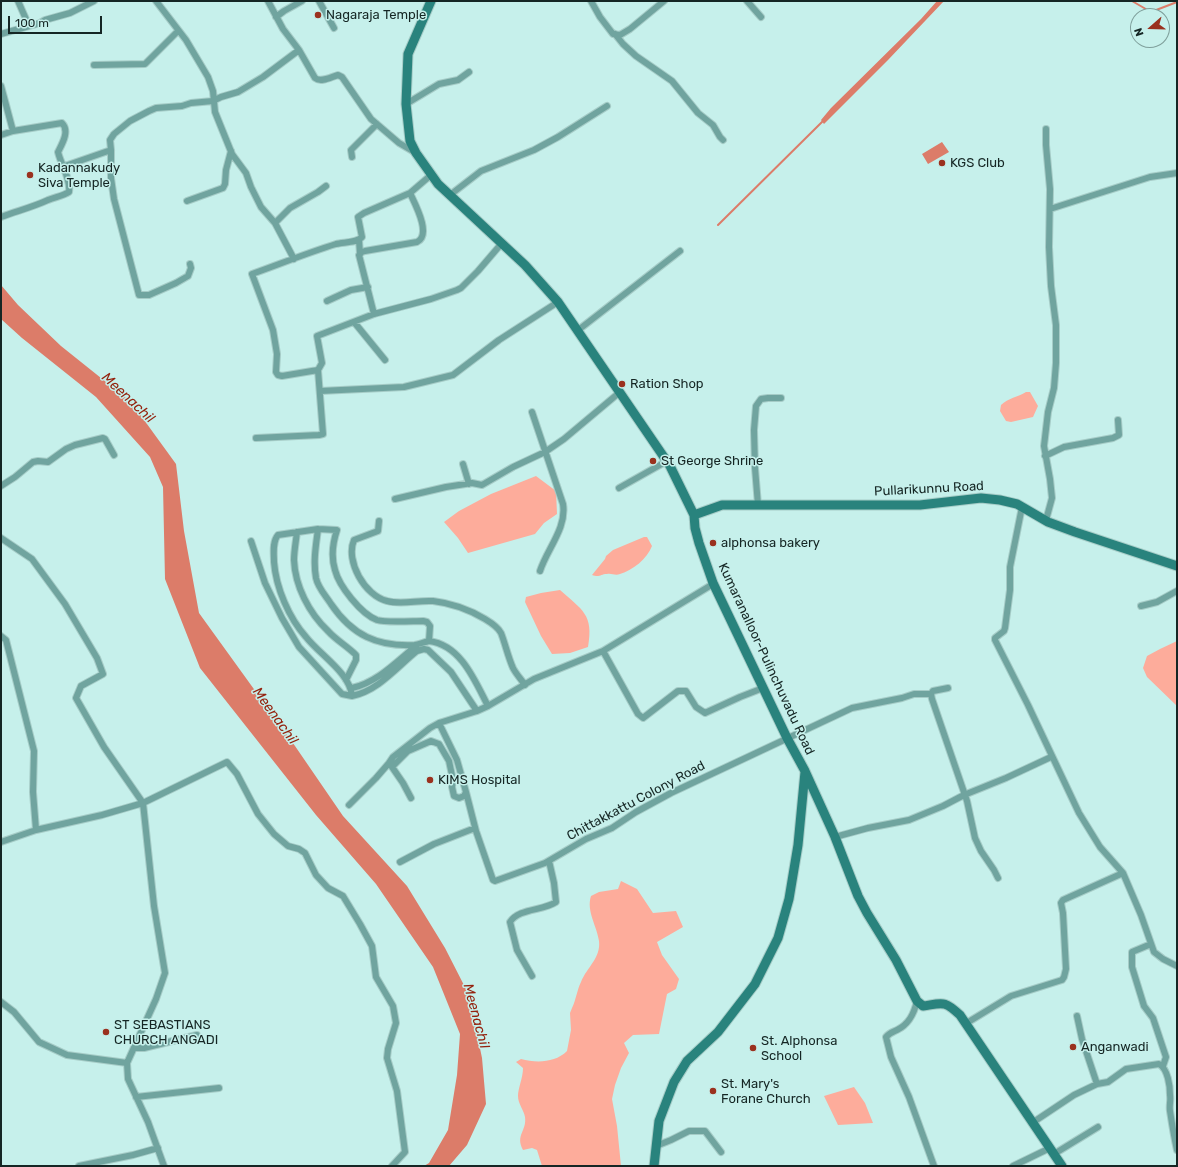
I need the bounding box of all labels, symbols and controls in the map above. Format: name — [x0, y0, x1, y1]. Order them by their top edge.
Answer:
place label: Nagaraja Temple — [326, 7, 426, 23]
scale bar — [10, 8, 104, 34]
north arrow — [1130, 8, 1170, 48]
marker: Nagaraja Temple — [313, 10, 323, 20]
text: 100 m — [15, 16, 49, 30]
text: N — [1132, 26, 1147, 38]
place label: KGS Club — [950, 155, 1005, 171]
marker: KGS Club — [937, 158, 947, 168]
place label: Kadannakudy Siva Temple — [38, 160, 120, 191]
marker: Kadannakudy Siva Temple — [25, 170, 35, 180]
water label: Meenachil — [98, 369, 158, 427]
place label: Ration Shop — [630, 376, 704, 392]
marker: Ration Shop — [617, 379, 627, 389]
place label: St George Shrine — [661, 453, 763, 469]
marker: St George Shrine — [648, 456, 658, 466]
street label: Pullarikunnu Road — [874, 478, 984, 500]
place label: alphonsa bakery — [721, 535, 820, 551]
marker: alphonsa bakery — [708, 538, 718, 548]
street label: Kumaranalloor-Pulinchuvadu Road — [715, 561, 817, 757]
water label: Meenachil — [249, 684, 301, 748]
street label: Chittakkattu Colony Road — [564, 758, 708, 844]
place label: KIMS Hospital — [438, 772, 521, 788]
marker: KIMS Hospital — [425, 775, 435, 785]
water label: Meenachil — [459, 982, 493, 1050]
place label: ST SEBASTIANS CHURCH ANGADI — [114, 1017, 218, 1048]
marker: ST SEBASTIANS CHURCH ANGADI — [101, 1027, 111, 1037]
place label: St. Alphonsa School — [761, 1033, 837, 1064]
place label: Anganwadi — [1081, 1039, 1149, 1055]
marker: Anganwadi — [1068, 1042, 1078, 1052]
marker: St. Alphonsa School — [748, 1043, 758, 1053]
place label: St. Mary's Forane Church — [721, 1076, 811, 1107]
marker: St. Mary's Forane Church — [708, 1086, 718, 1096]

